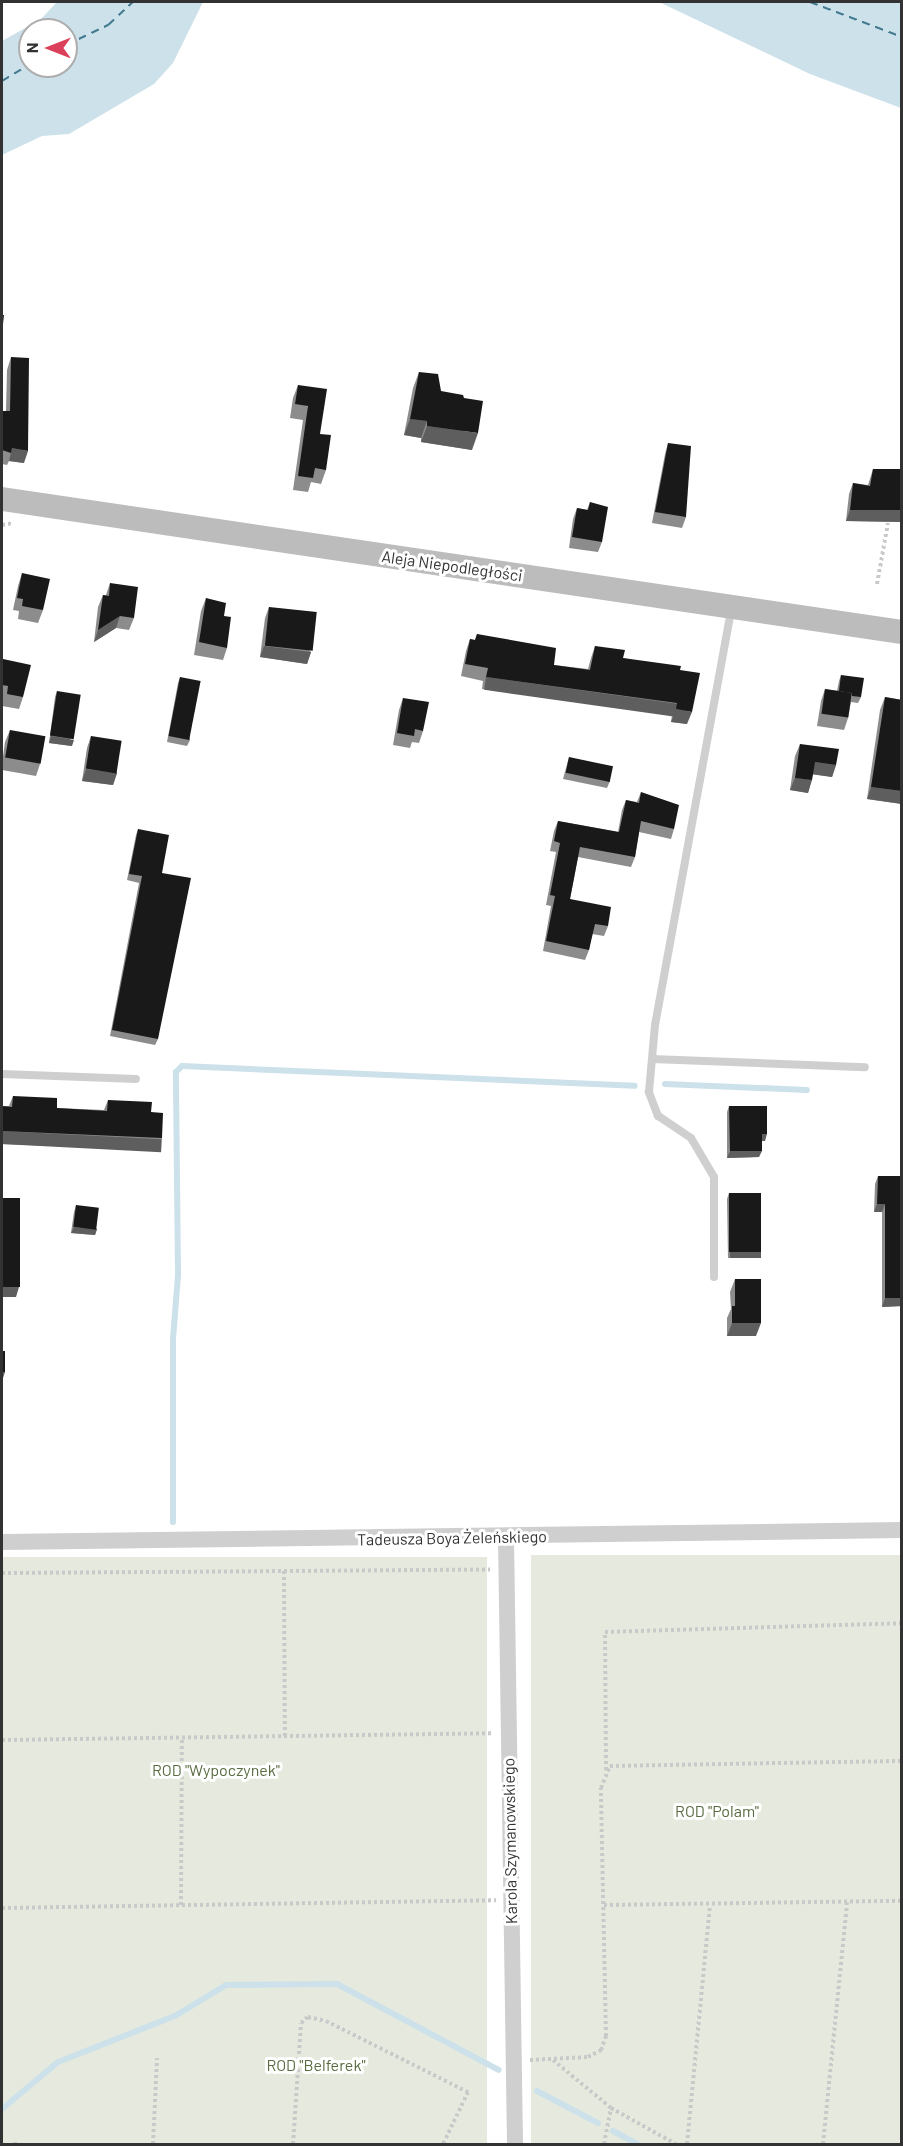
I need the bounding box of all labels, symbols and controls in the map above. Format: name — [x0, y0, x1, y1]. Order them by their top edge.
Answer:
north arrow — [18, 18, 78, 78]
text: N — [22, 43, 41, 53]
street label: Aleja Niepodległości — [380, 547, 524, 585]
street label: Tadeusza Boya Żeleńskiego — [357, 1527, 547, 1549]
street label: Karola Szymanowskiego — [499, 1758, 521, 1924]
park label: ROD "Wypoczynek" — [152, 1760, 280, 1780]
park label: ROD "Polam" — [675, 1801, 759, 1821]
park label: ROD "Belferek" — [266, 2055, 366, 2075]

